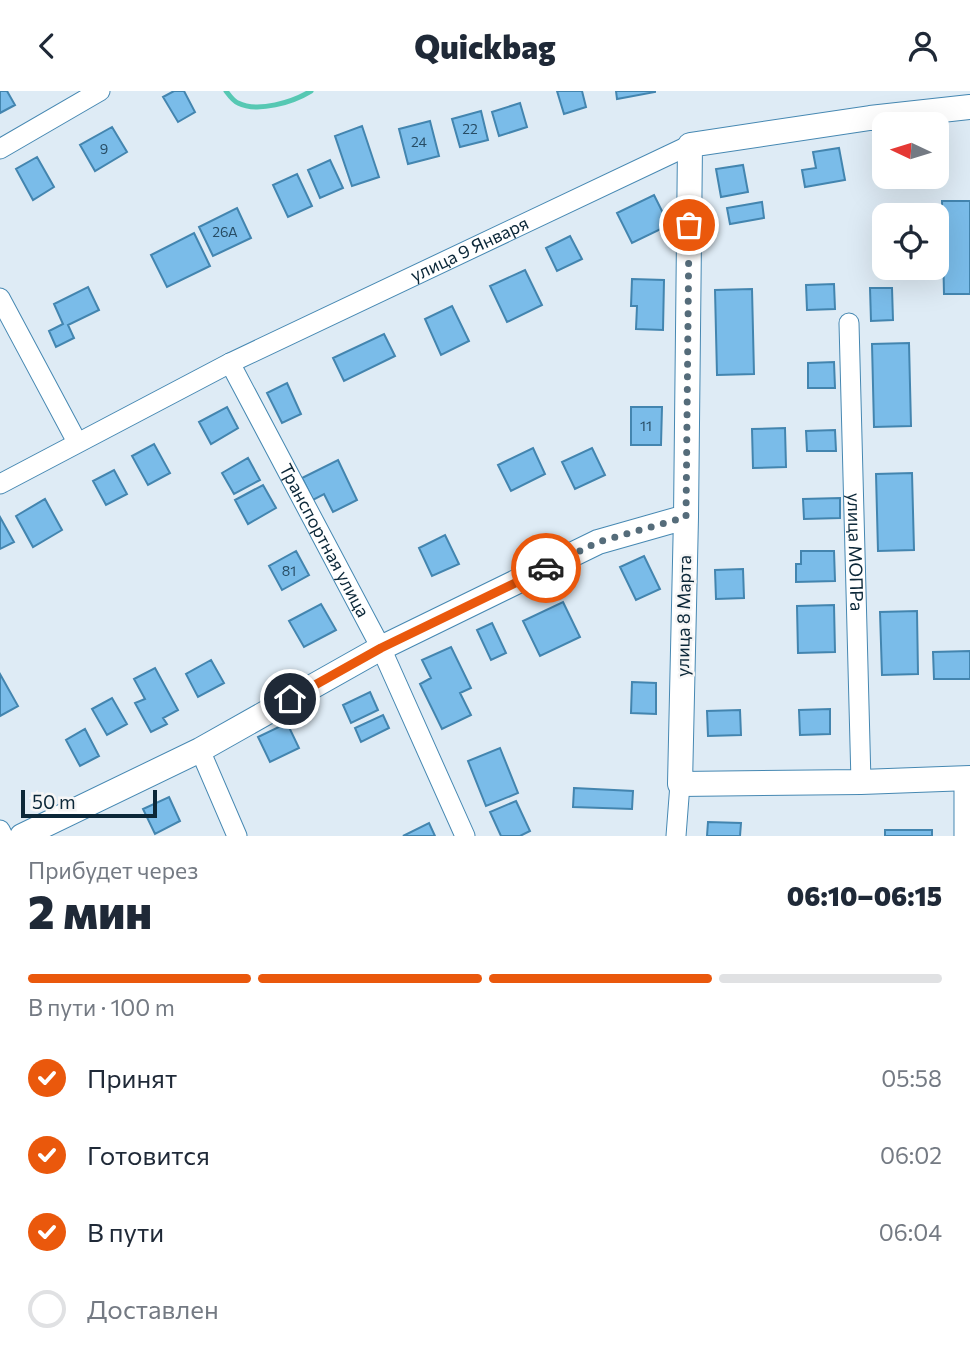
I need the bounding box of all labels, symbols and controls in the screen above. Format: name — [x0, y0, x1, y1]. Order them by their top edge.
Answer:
text: Quickbag — [414, 26, 556, 66]
icon: back — [28, 27, 66, 65]
icon: person — [904, 27, 942, 65]
north arrow — [872, 112, 948, 189]
map controls — [872, 112, 949, 280]
house number: 22 — [462, 120, 478, 137]
house number: 24 — [411, 133, 428, 150]
house number: 9 — [100, 140, 108, 157]
pin — [659, 195, 719, 255]
button: locate — [872, 203, 949, 280]
icon: bag — [670, 206, 708, 244]
street label: улица 9 Января — [406, 211, 532, 286]
house number: 26А — [212, 223, 238, 240]
house number: 11 — [640, 417, 652, 434]
street label: Транспортная улица — [275, 460, 375, 621]
street label: улица МОПРа — [843, 492, 869, 611]
courier — [511, 533, 581, 603]
icon: car — [527, 549, 565, 587]
street label: улица 8 Марта — [671, 555, 695, 677]
house number: 81 — [282, 562, 296, 579]
pin — [260, 669, 320, 729]
icon: home — [271, 680, 309, 718]
scale bar — [21, 787, 158, 819]
text: 50 m — [32, 790, 76, 813]
text: Прибудет через — [28, 856, 198, 884]
text: 06:10–06:15 — [787, 880, 942, 911]
text: 2 мин — [28, 882, 152, 938]
text: В пути · 100 m — [28, 993, 175, 1021]
icon: check — [28, 1059, 66, 1097]
text: Принят — [87, 1062, 177, 1093]
text: 05:58 — [881, 1064, 942, 1092]
icon: check — [28, 1136, 66, 1174]
text: Готовится — [87, 1139, 210, 1170]
text: 06:02 — [880, 1141, 942, 1169]
icon: check — [28, 1213, 66, 1251]
text: В пути — [87, 1216, 164, 1247]
text: 06:04 — [879, 1218, 942, 1246]
text: Доставлен — [87, 1293, 219, 1324]

